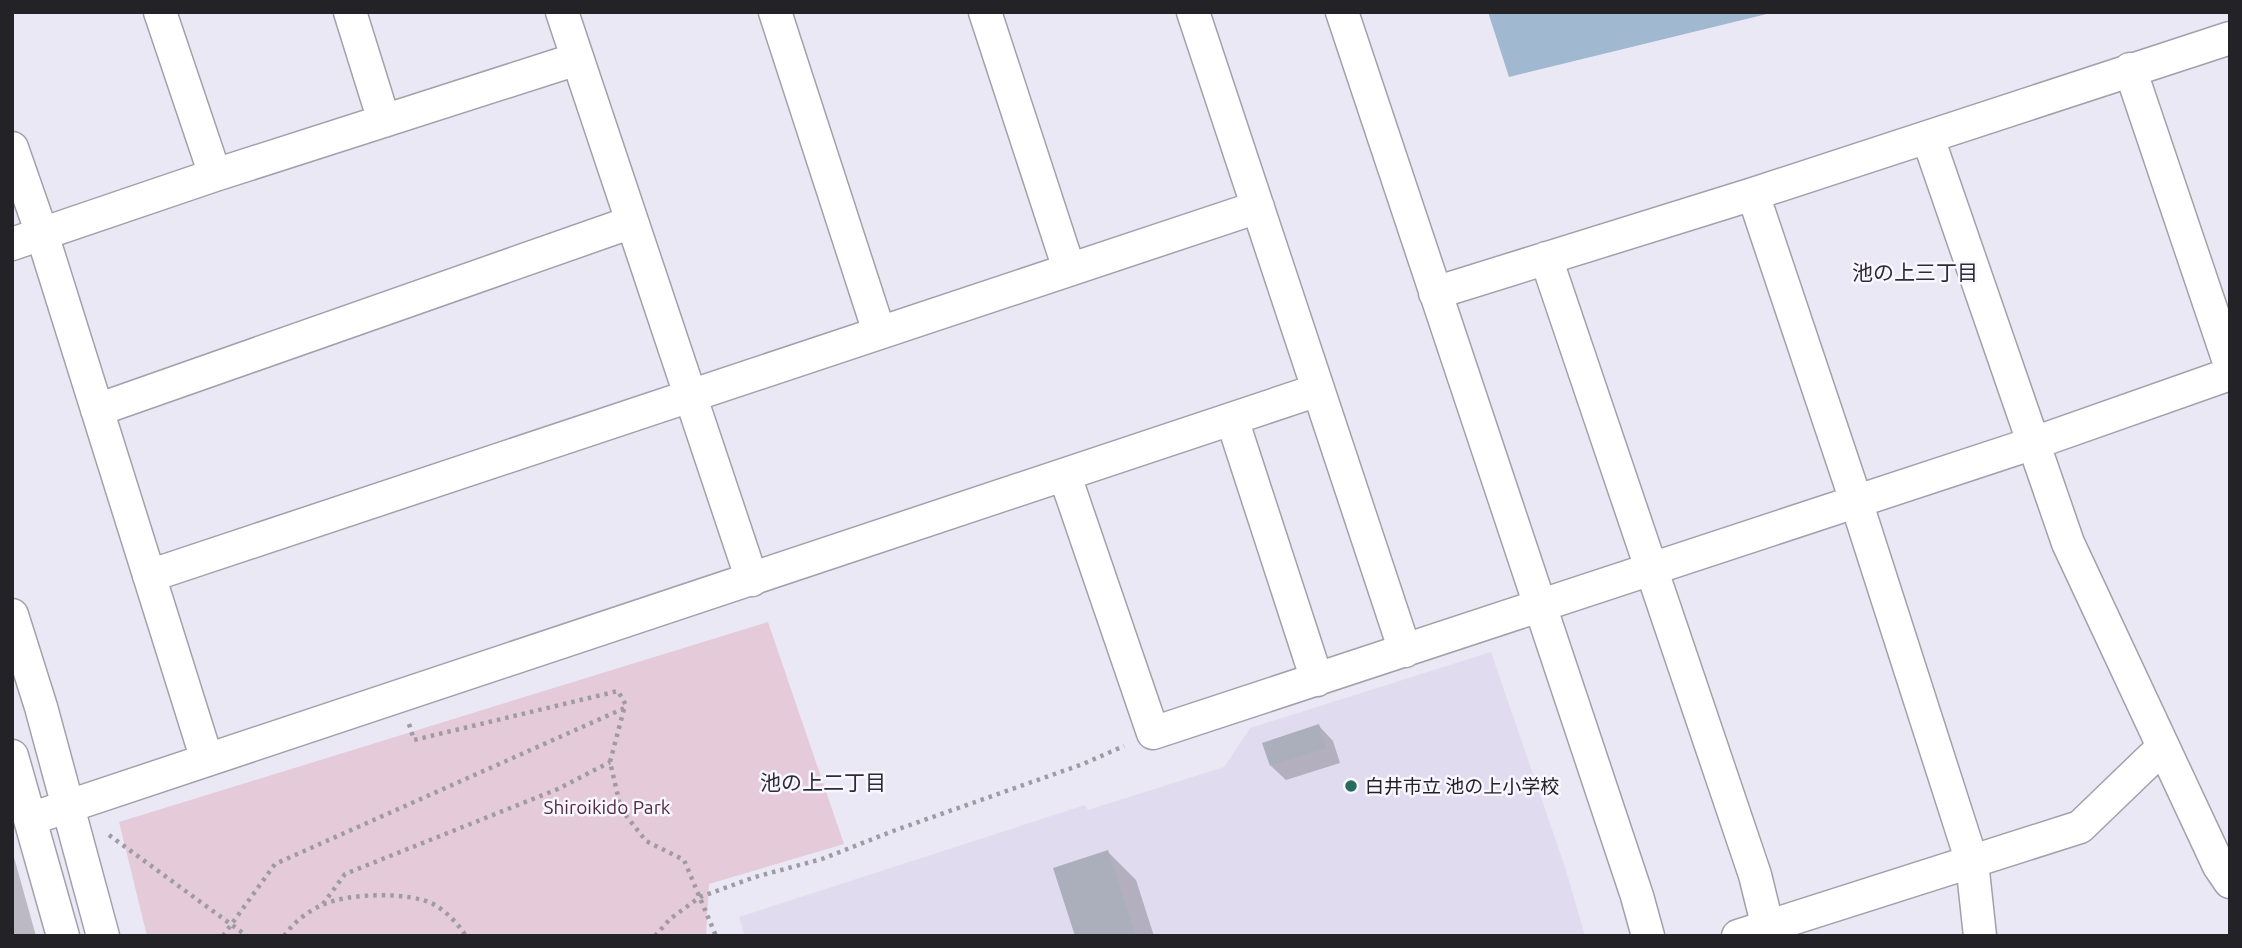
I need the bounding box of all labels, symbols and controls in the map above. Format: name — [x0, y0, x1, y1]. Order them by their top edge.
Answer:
district label: 池の上三丁目 — [1852, 260, 1978, 284]
district label: 池の上二丁目 — [760, 770, 886, 794]
place label: 白井市立 池の上小学校 — [1365, 775, 1559, 797]
marker: 白井市立 池の上小学校 — [1343, 778, 1359, 794]
park label: Shiroikido Park — [544, 796, 671, 818]

